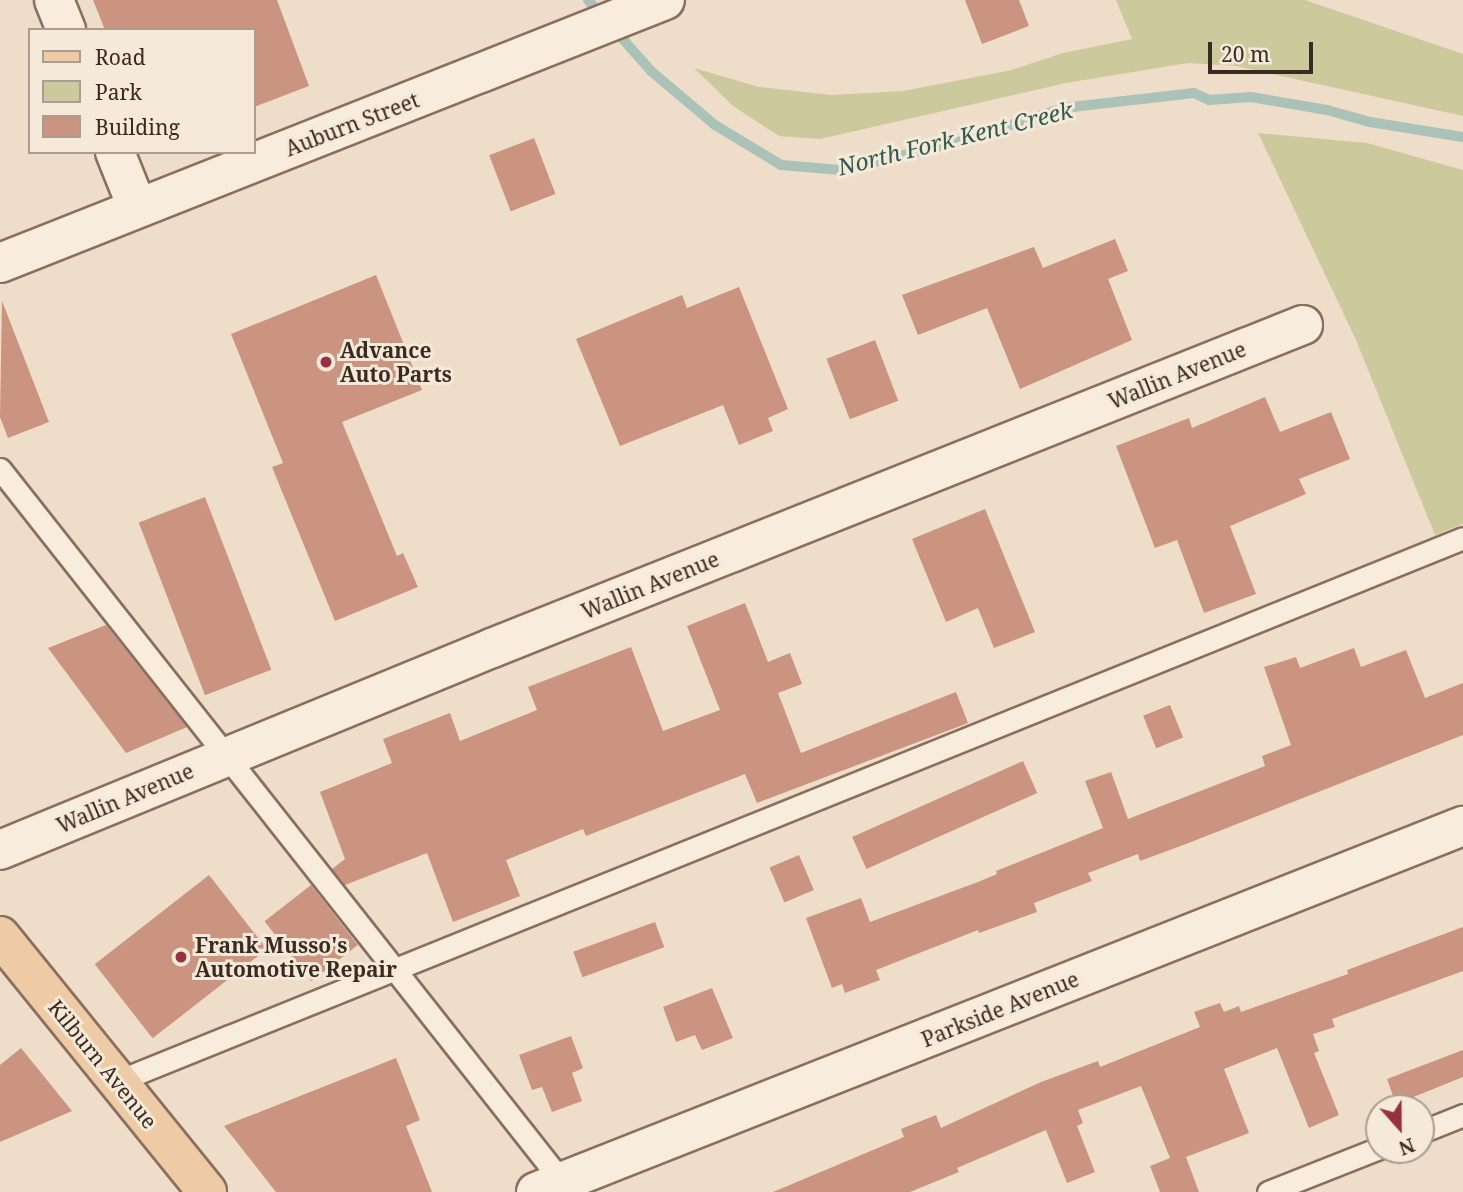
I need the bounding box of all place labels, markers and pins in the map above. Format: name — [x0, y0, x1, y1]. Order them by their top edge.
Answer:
place label: Advance Auto Parts — [340, 337, 452, 387]
marker: Advance Auto Parts — [318, 354, 334, 370]
place label: Frank Musso's Automotive Repair — [195, 932, 397, 982]
marker: Frank Musso's Automotive Repair — [173, 949, 189, 965]

